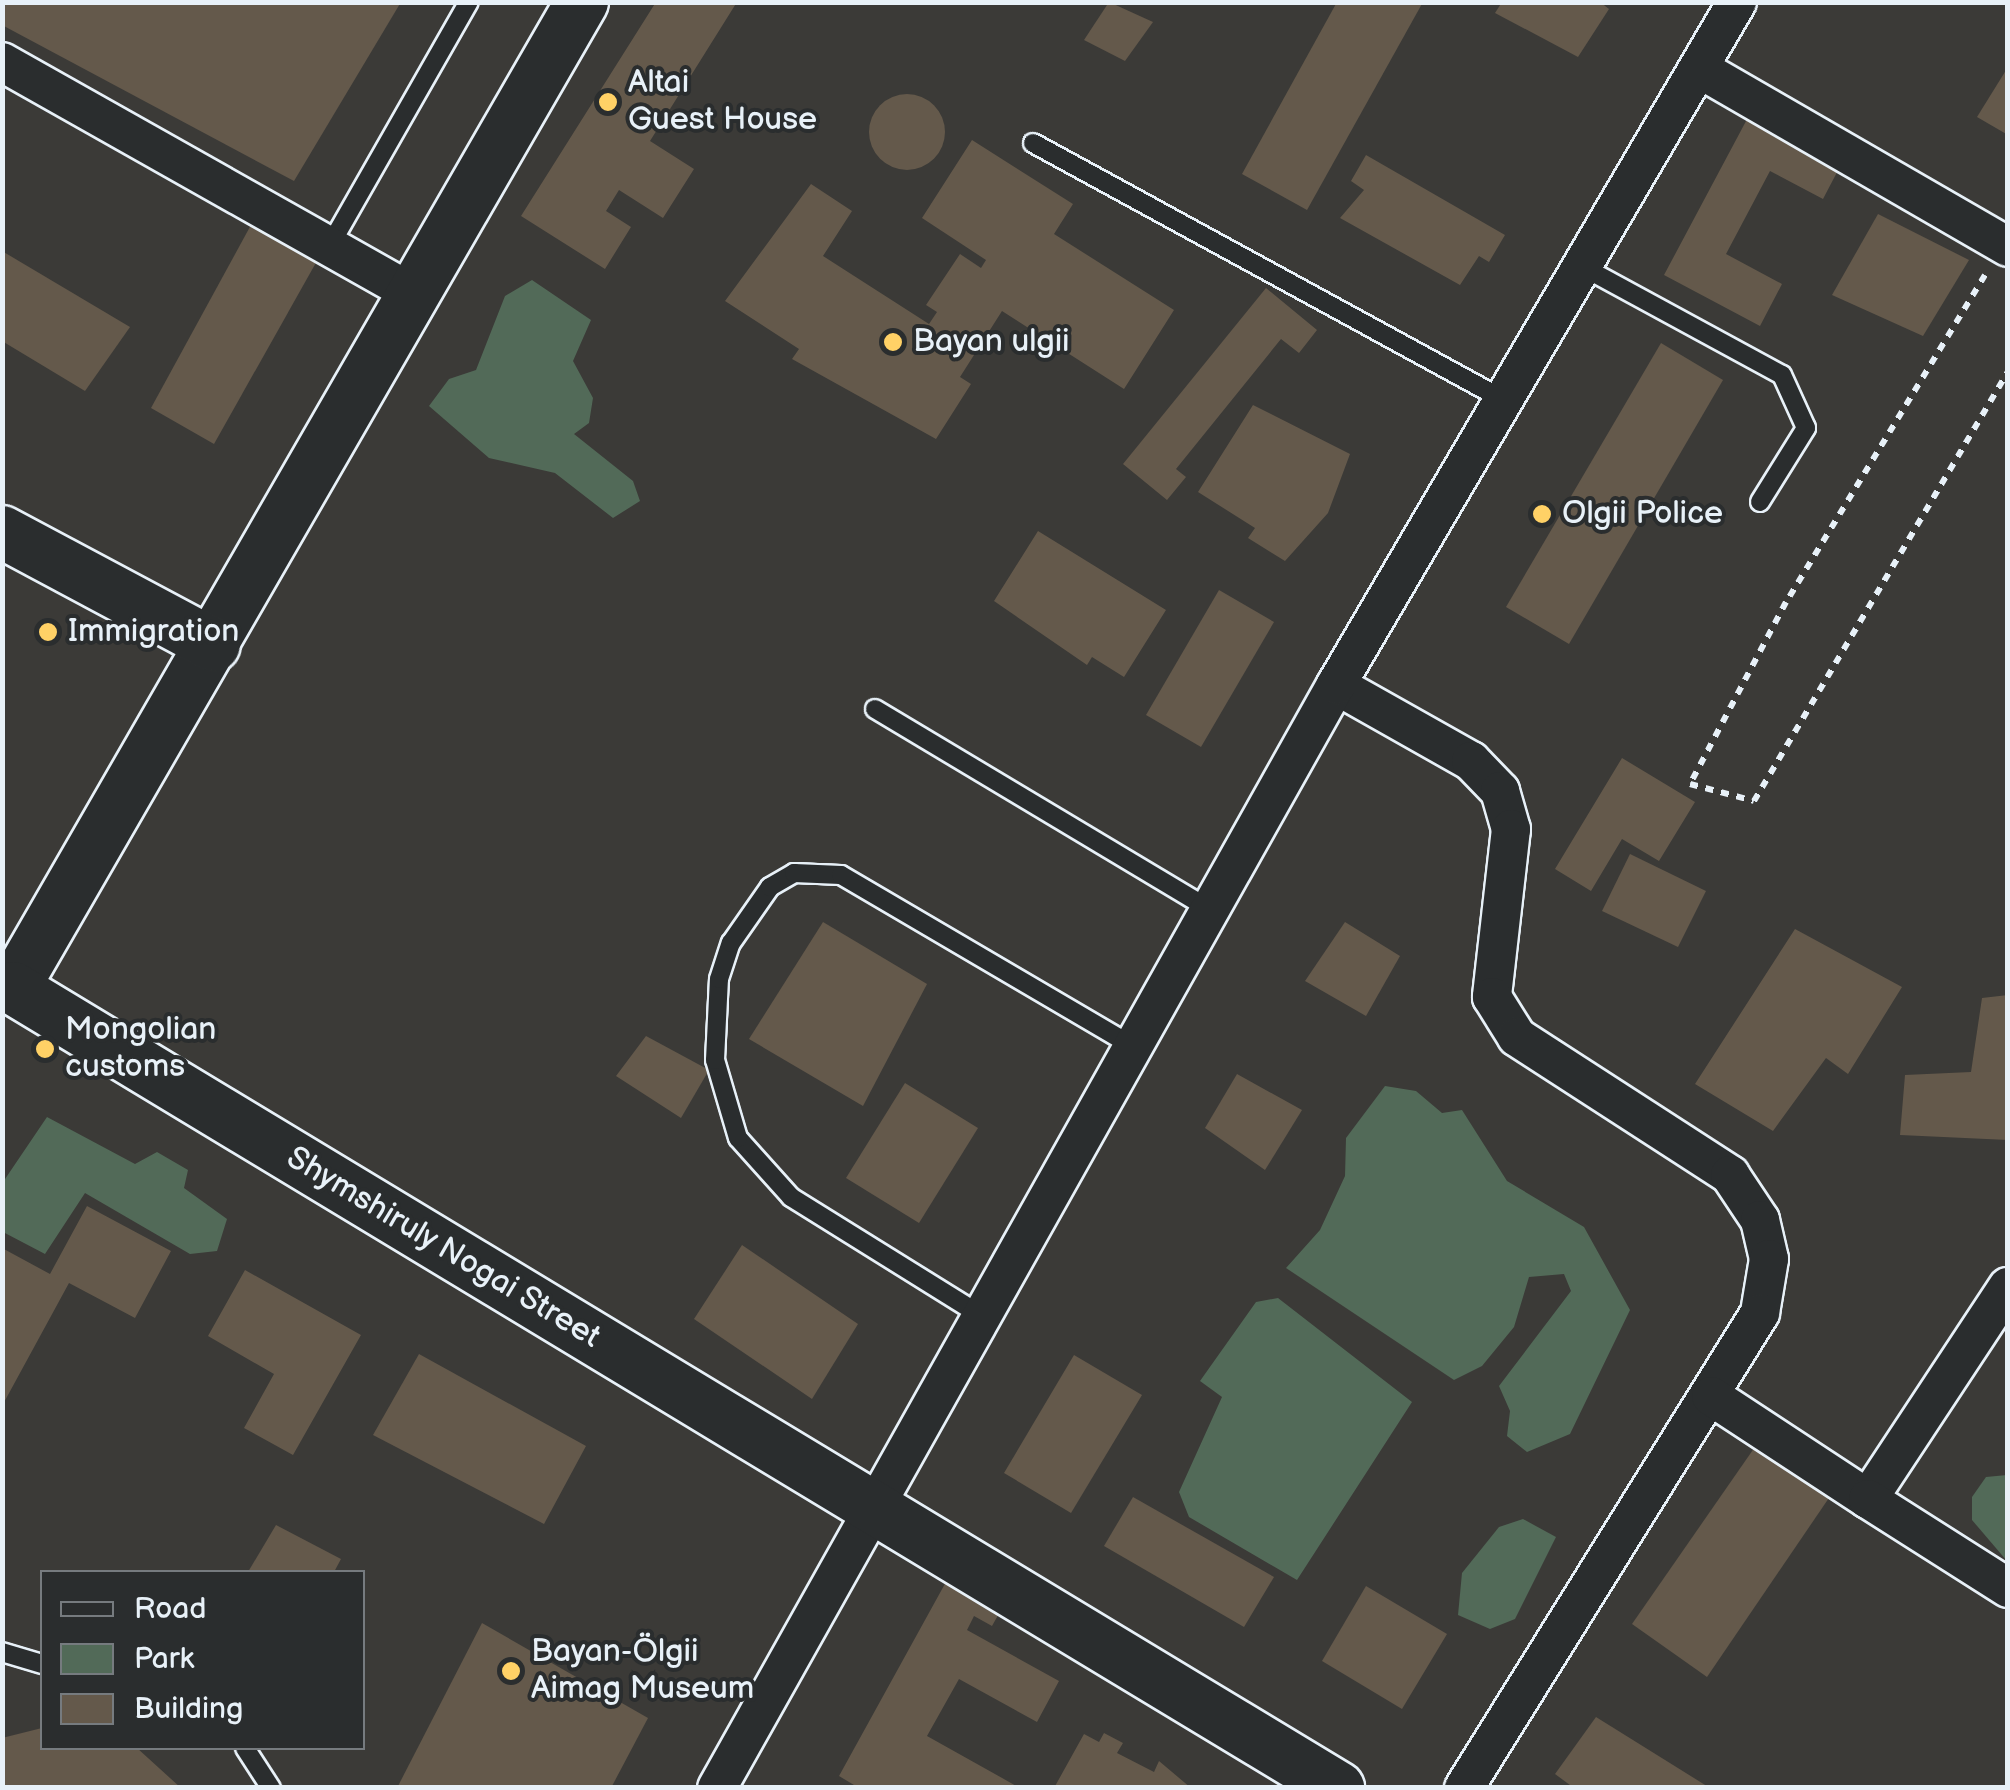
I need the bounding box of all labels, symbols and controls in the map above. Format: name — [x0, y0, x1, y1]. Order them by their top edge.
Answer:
place label: Altai Guest House — [628, 65, 817, 140]
marker: Altai Guest House — [597, 91, 619, 113]
place label: Bayan ulgii — [913, 323, 1070, 361]
marker: Bayan ulgii — [882, 331, 904, 353]
place label: Olgii Police — [1562, 495, 1723, 533]
marker: Olgii Police — [1531, 503, 1553, 525]
place label: Immigration — [68, 613, 239, 651]
marker: Immigration — [37, 621, 59, 643]
place label: Mongolian customs — [65, 1012, 216, 1087]
marker: Mongolian customs — [34, 1038, 56, 1060]
street label: Shymshiruly Nogai Street — [278, 1138, 608, 1358]
legend — [40, 1570, 365, 1750]
text: Road — [134, 1591, 207, 1627]
place label: Bayan-Ölgii Aimag Museum — [531, 1634, 754, 1709]
text: Park — [134, 1641, 194, 1677]
marker: Bayan-Ölgii Aimag Museum — [500, 1660, 522, 1682]
text: Building — [134, 1691, 243, 1727]

